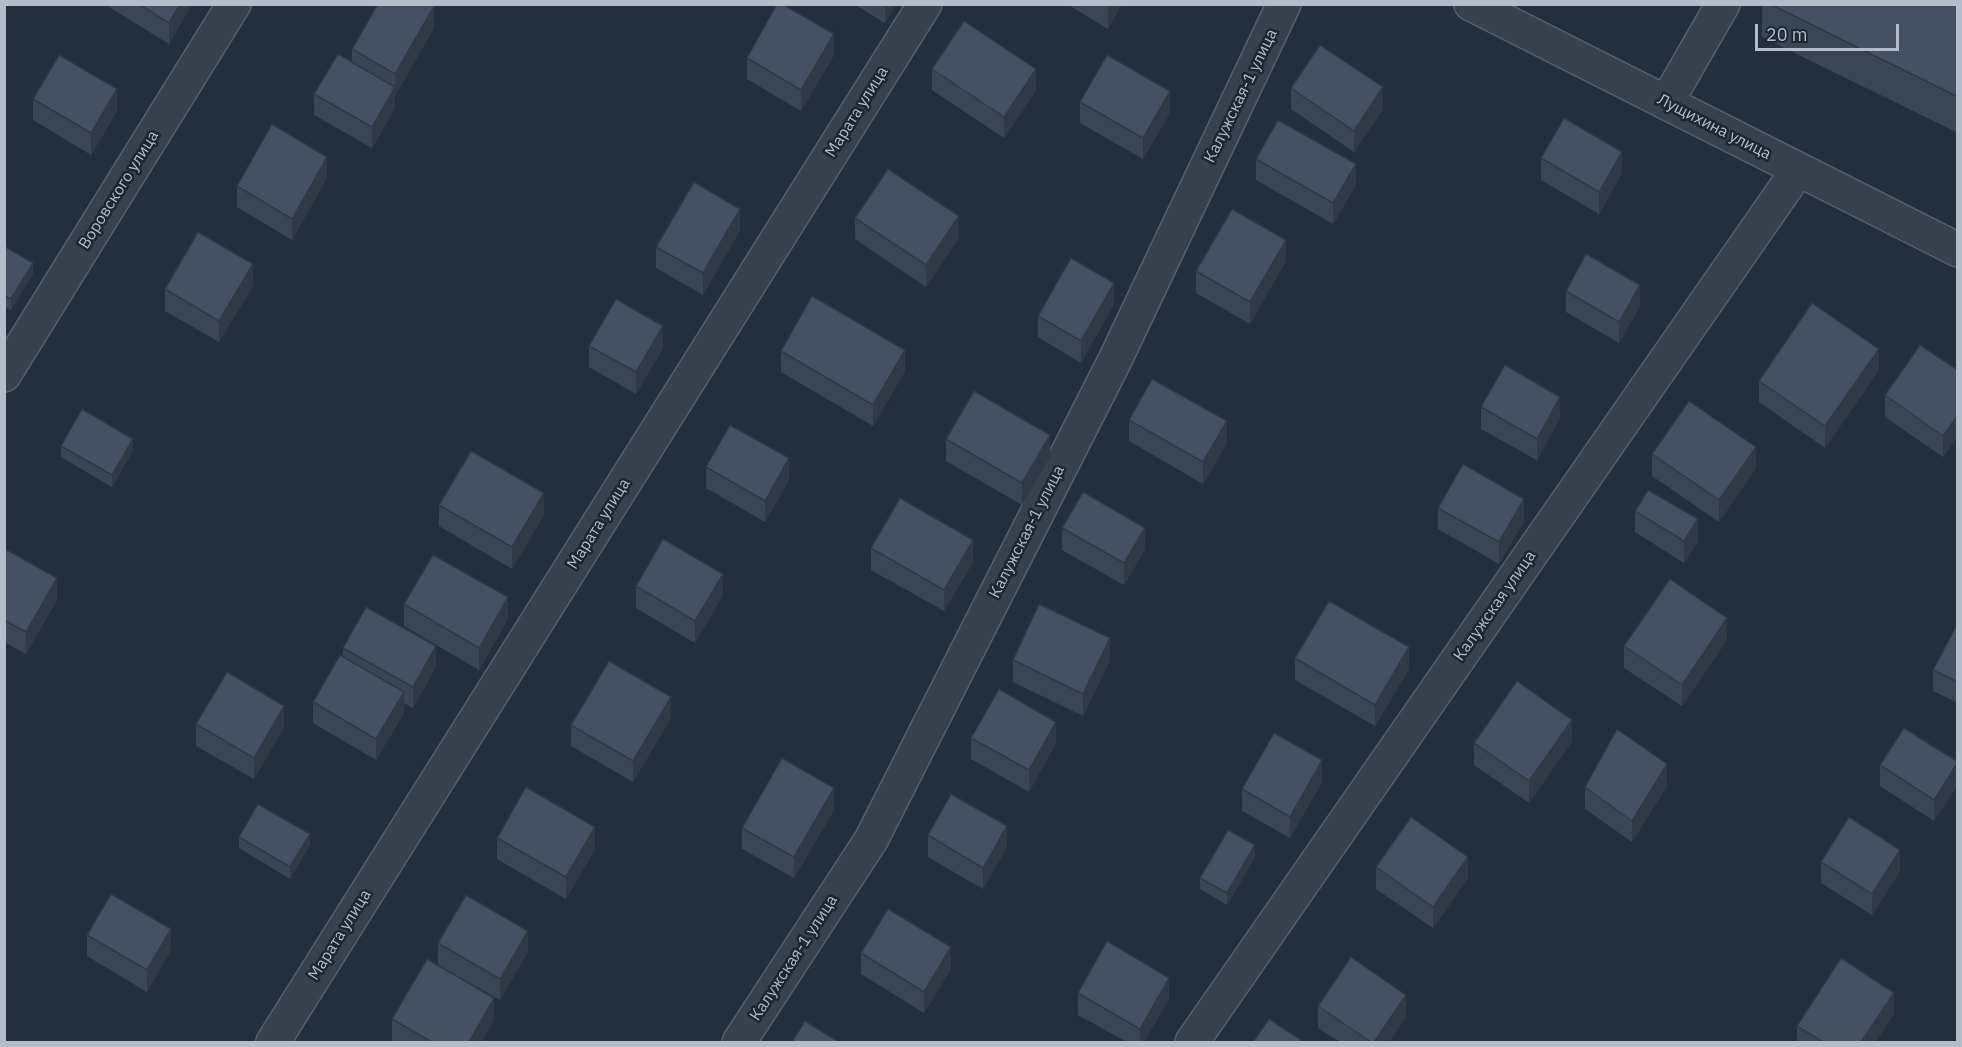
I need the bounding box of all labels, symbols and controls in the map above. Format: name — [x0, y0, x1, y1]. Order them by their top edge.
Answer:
scale bar — [1758, 12, 1902, 50]
text: 20 m — [1766, 23, 1808, 46]
street label: Калужская-1 улица — [1200, 26, 1282, 166]
street label: Марата улица — [822, 63, 892, 161]
street label: Лущихина улица — [1654, 90, 1774, 164]
street label: Воровского улица — [75, 127, 163, 253]
street label: Калужская-1 улица — [985, 463, 1069, 601]
street label: Марата улица — [564, 475, 634, 573]
street label: Калужская улица — [1450, 547, 1540, 665]
street label: Марата улица — [305, 886, 375, 984]
street label: Калужская-1 улица — [746, 891, 842, 1025]

